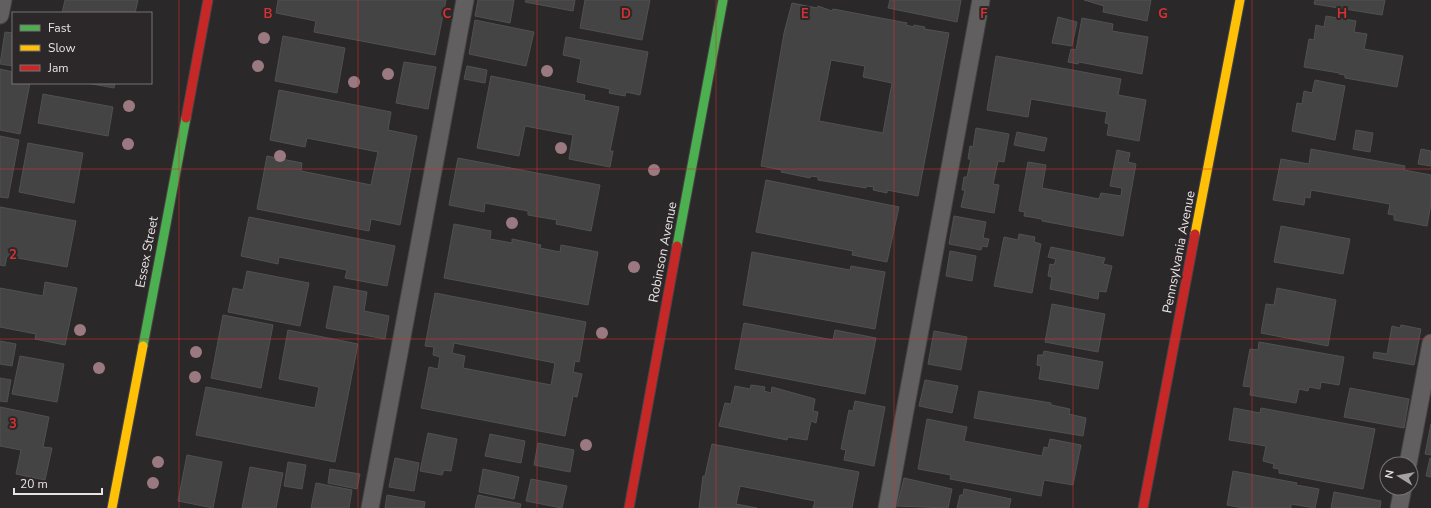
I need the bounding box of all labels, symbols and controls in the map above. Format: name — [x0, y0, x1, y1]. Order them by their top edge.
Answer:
text: B — [264, 5, 273, 23]
text: C — [443, 5, 452, 23]
text: D — [621, 5, 631, 23]
text: E — [801, 5, 809, 23]
text: F — [980, 5, 988, 23]
text: G — [1158, 5, 1168, 23]
text: H — [1337, 5, 1347, 23]
legend — [12, 12, 152, 84]
text: Fast — [48, 20, 71, 36]
text: Slow — [48, 40, 76, 56]
text: Jam — [47, 60, 69, 76]
street label: Pennsylvania Avenue — [1158, 189, 1200, 315]
street label: Robinson Avenue — [644, 200, 682, 304]
street label: Essex Street — [131, 214, 163, 289]
text: 2 — [9, 246, 17, 264]
text: 3 — [9, 415, 17, 433]
north arrow — [1379, 456, 1419, 496]
text: N — [1382, 469, 1398, 480]
scale bar — [14, 470, 102, 496]
text: 20 m — [20, 476, 48, 492]

